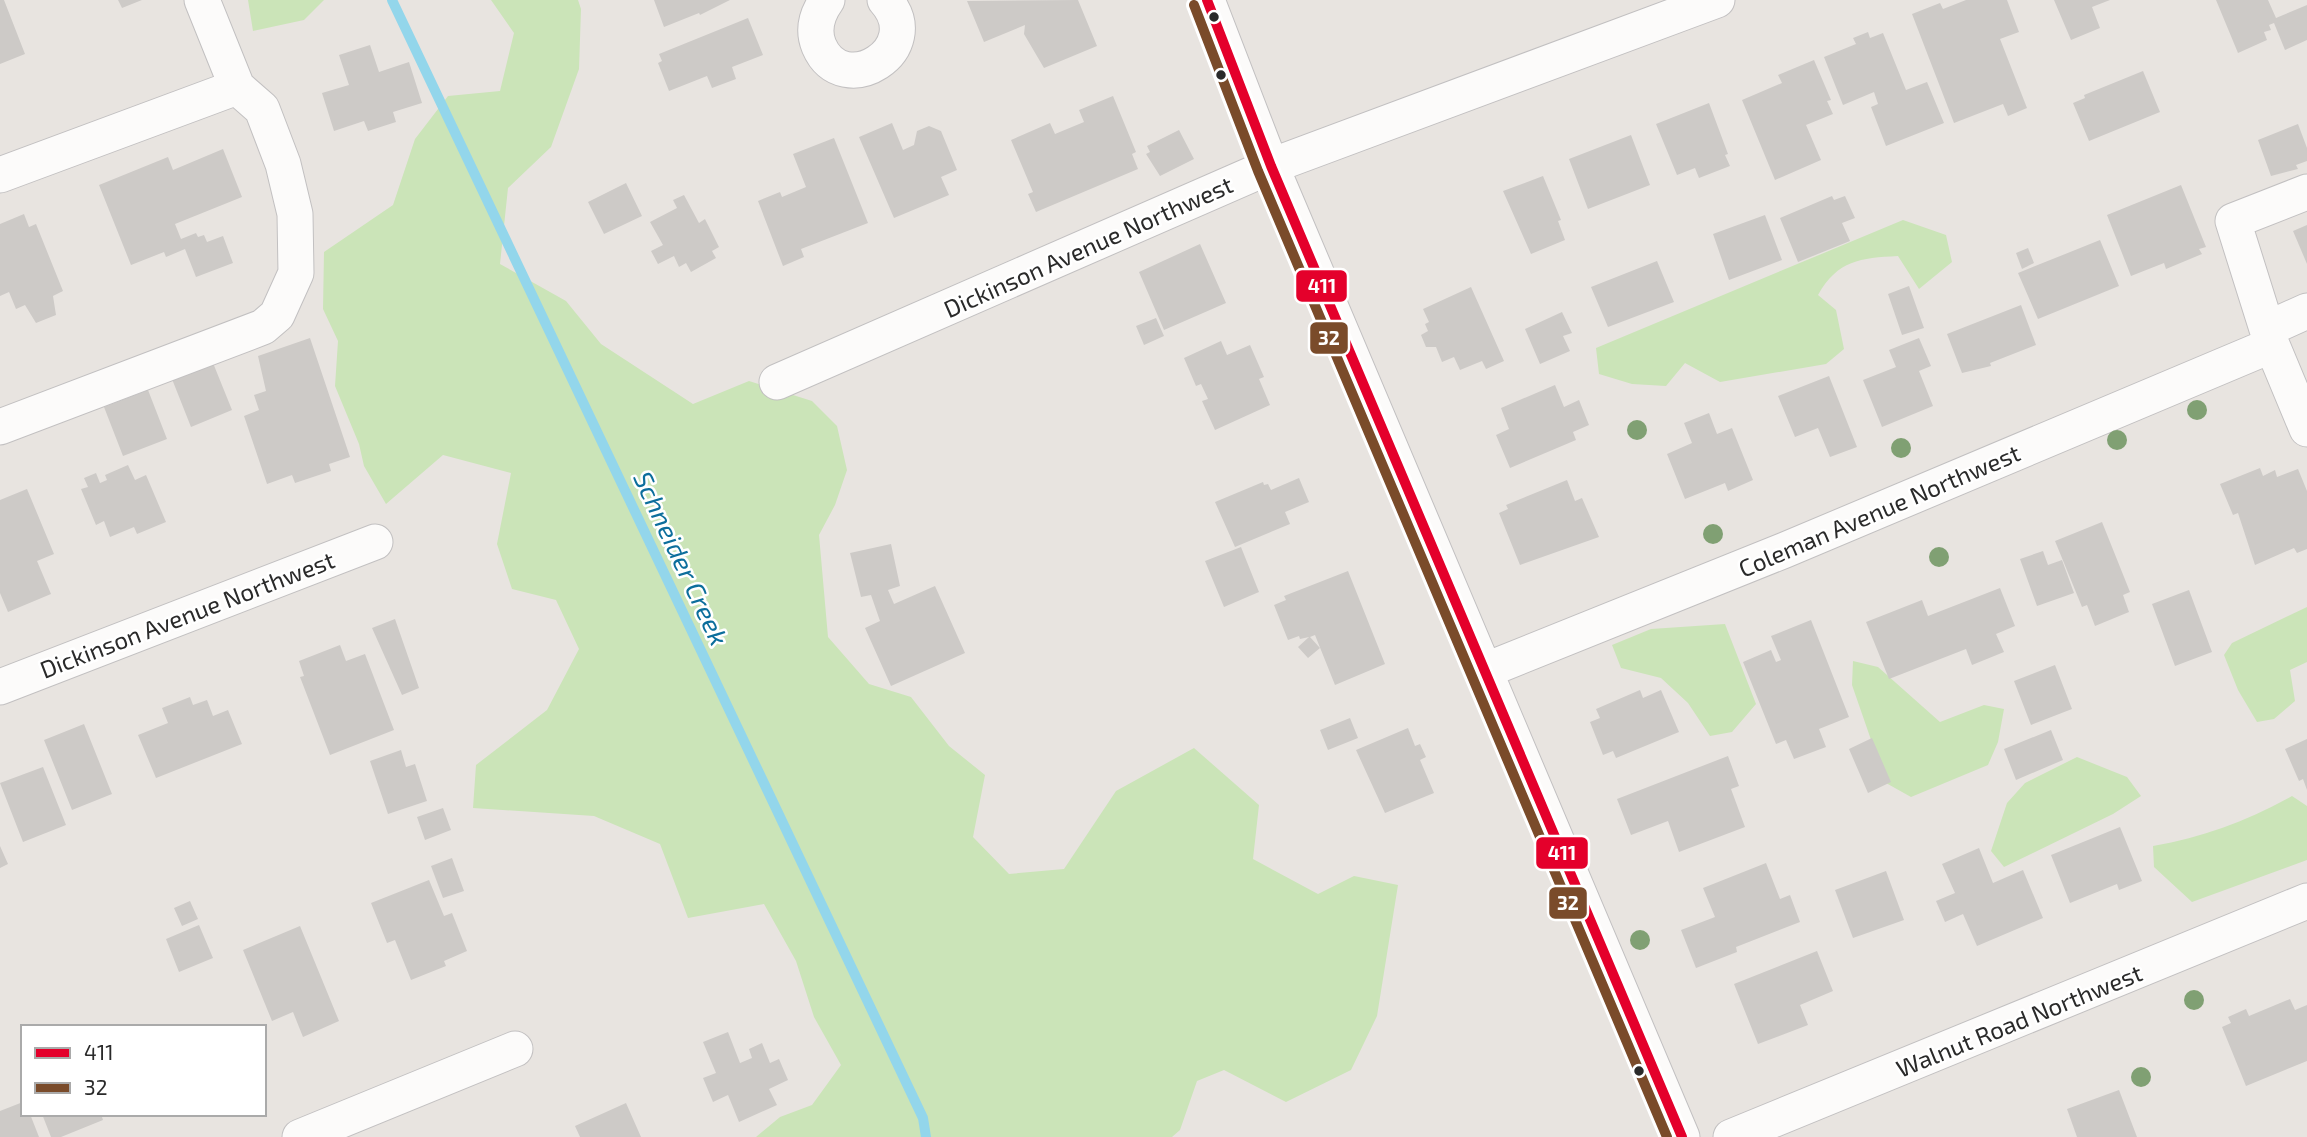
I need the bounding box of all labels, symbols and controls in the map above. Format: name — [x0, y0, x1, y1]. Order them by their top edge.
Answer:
unlabelled marker — [1207, 10, 1221, 24]
unlabelled marker — [1214, 68, 1228, 82]
street label: Dickinson Avenue Northwest — [939, 169, 1237, 323]
line badge: 411 — [1295, 269, 1348, 303]
text: 411 — [1308, 274, 1336, 297]
line badge: 32 — [1309, 321, 1349, 355]
text: 32 — [1318, 326, 1340, 349]
street label: Coleman Avenue Northwest — [1734, 437, 2024, 583]
water label: Schneider Creek — [628, 466, 736, 650]
street label: Dickinson Avenue Northwest — [36, 544, 338, 684]
line badge: 411 — [1535, 836, 1589, 870]
text: 411 — [1548, 841, 1576, 864]
line badge: 32 — [1548, 886, 1588, 920]
text: 32 — [1557, 891, 1579, 914]
street label: Walnut Road Northwest — [1892, 957, 2146, 1083]
legend — [21, 1025, 266, 1116]
text: 411 — [84, 1039, 114, 1064]
unlabelled marker — [1632, 1064, 1646, 1078]
text: 32 — [84, 1074, 107, 1099]

